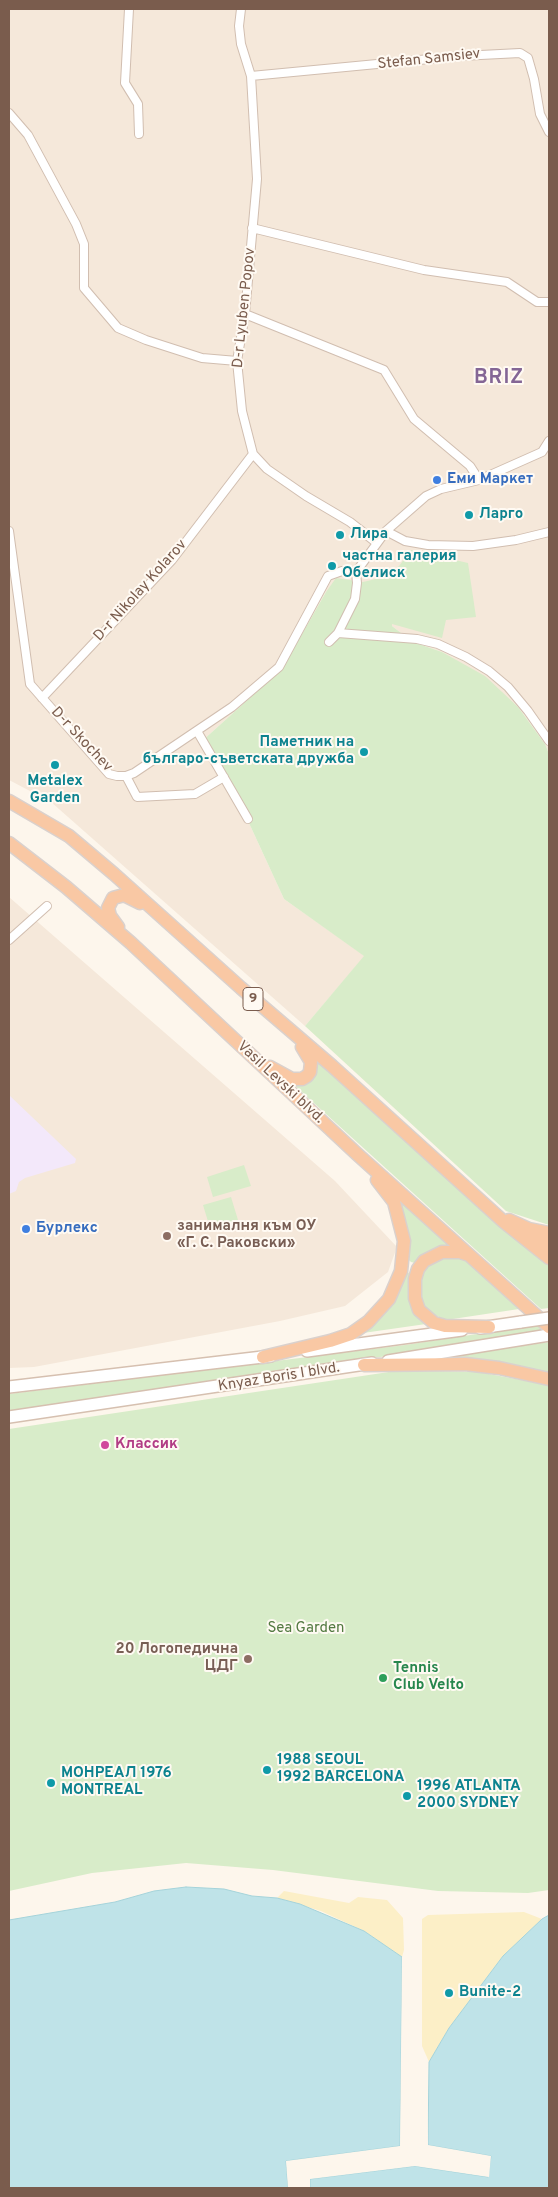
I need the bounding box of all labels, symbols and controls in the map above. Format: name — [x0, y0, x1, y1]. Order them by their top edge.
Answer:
street label: Stefan Samsiev — [377, 46, 481, 74]
street label: D-r Lyuben Popov — [230, 247, 260, 369]
district label: BRIZ — [473, 367, 525, 391]
place label: Еми Маркет — [447, 471, 533, 489]
marker: Еми Маркет — [431, 474, 443, 486]
place label: Ларго — [479, 506, 523, 524]
marker: Ларго — [463, 509, 475, 521]
place label: Лира — [350, 526, 388, 544]
marker: Лира — [334, 529, 346, 541]
street label: D-r Nikolay Kolarov — [91, 537, 191, 645]
place label: частна галерия Обелиск — [342, 548, 457, 583]
marker: частна галерия Обелиск — [326, 560, 338, 572]
street label: D-r Skochev — [46, 704, 116, 776]
place label: Паметник на българо-съветската дружба — [143, 734, 354, 769]
marker: Паметник на българо-съветската дружба — [358, 746, 370, 758]
marker: Metalex Garden — [49, 759, 61, 771]
place label: Metalex Garden — [27, 773, 83, 808]
road number: 9 — [243, 988, 263, 1011]
street label: Vasil Levski blvd. — [233, 1038, 327, 1128]
place label: занималня към ОУ «Г. С. Раковски» — [177, 1218, 316, 1253]
place label: Бурлекс — [36, 1220, 98, 1238]
marker: Бурлекс — [20, 1223, 32, 1235]
marker: занималня към ОУ «Г. С. Раковски» — [161, 1230, 173, 1242]
street label: Knyaz Boris I blvd. — [217, 1359, 341, 1397]
place label: Классик — [115, 1436, 178, 1454]
marker: Классик — [99, 1439, 111, 1451]
park label: Sea Garden — [267, 1620, 345, 1638]
place label: 20 Логопедична ЦДГ — [115, 1641, 238, 1676]
marker: 20 Логопедична ЦДГ — [242, 1653, 254, 1665]
place label: Tennis Club Velto — [393, 1660, 464, 1695]
marker: Tennis Club Velto — [377, 1672, 389, 1684]
place label: 1988 SEOUL 1992 BARCELONA — [277, 1752, 404, 1787]
marker: 1988 SEOUL 1992 BARCELONA — [261, 1764, 273, 1776]
place label: МОНРЕАЛ 1976 MONTREAL — [61, 1765, 172, 1800]
marker: МОНРЕАЛ 1976 MONTREAL — [45, 1777, 57, 1789]
place label: 1996 ATLANTA 2000 SYDNEY — [417, 1778, 521, 1813]
marker: 1996 ATLANTA 2000 SYDNEY — [401, 1790, 413, 1802]
place label: Bunite-2 — [459, 1984, 521, 2002]
marker: Bunite-2 — [443, 1987, 455, 1999]

